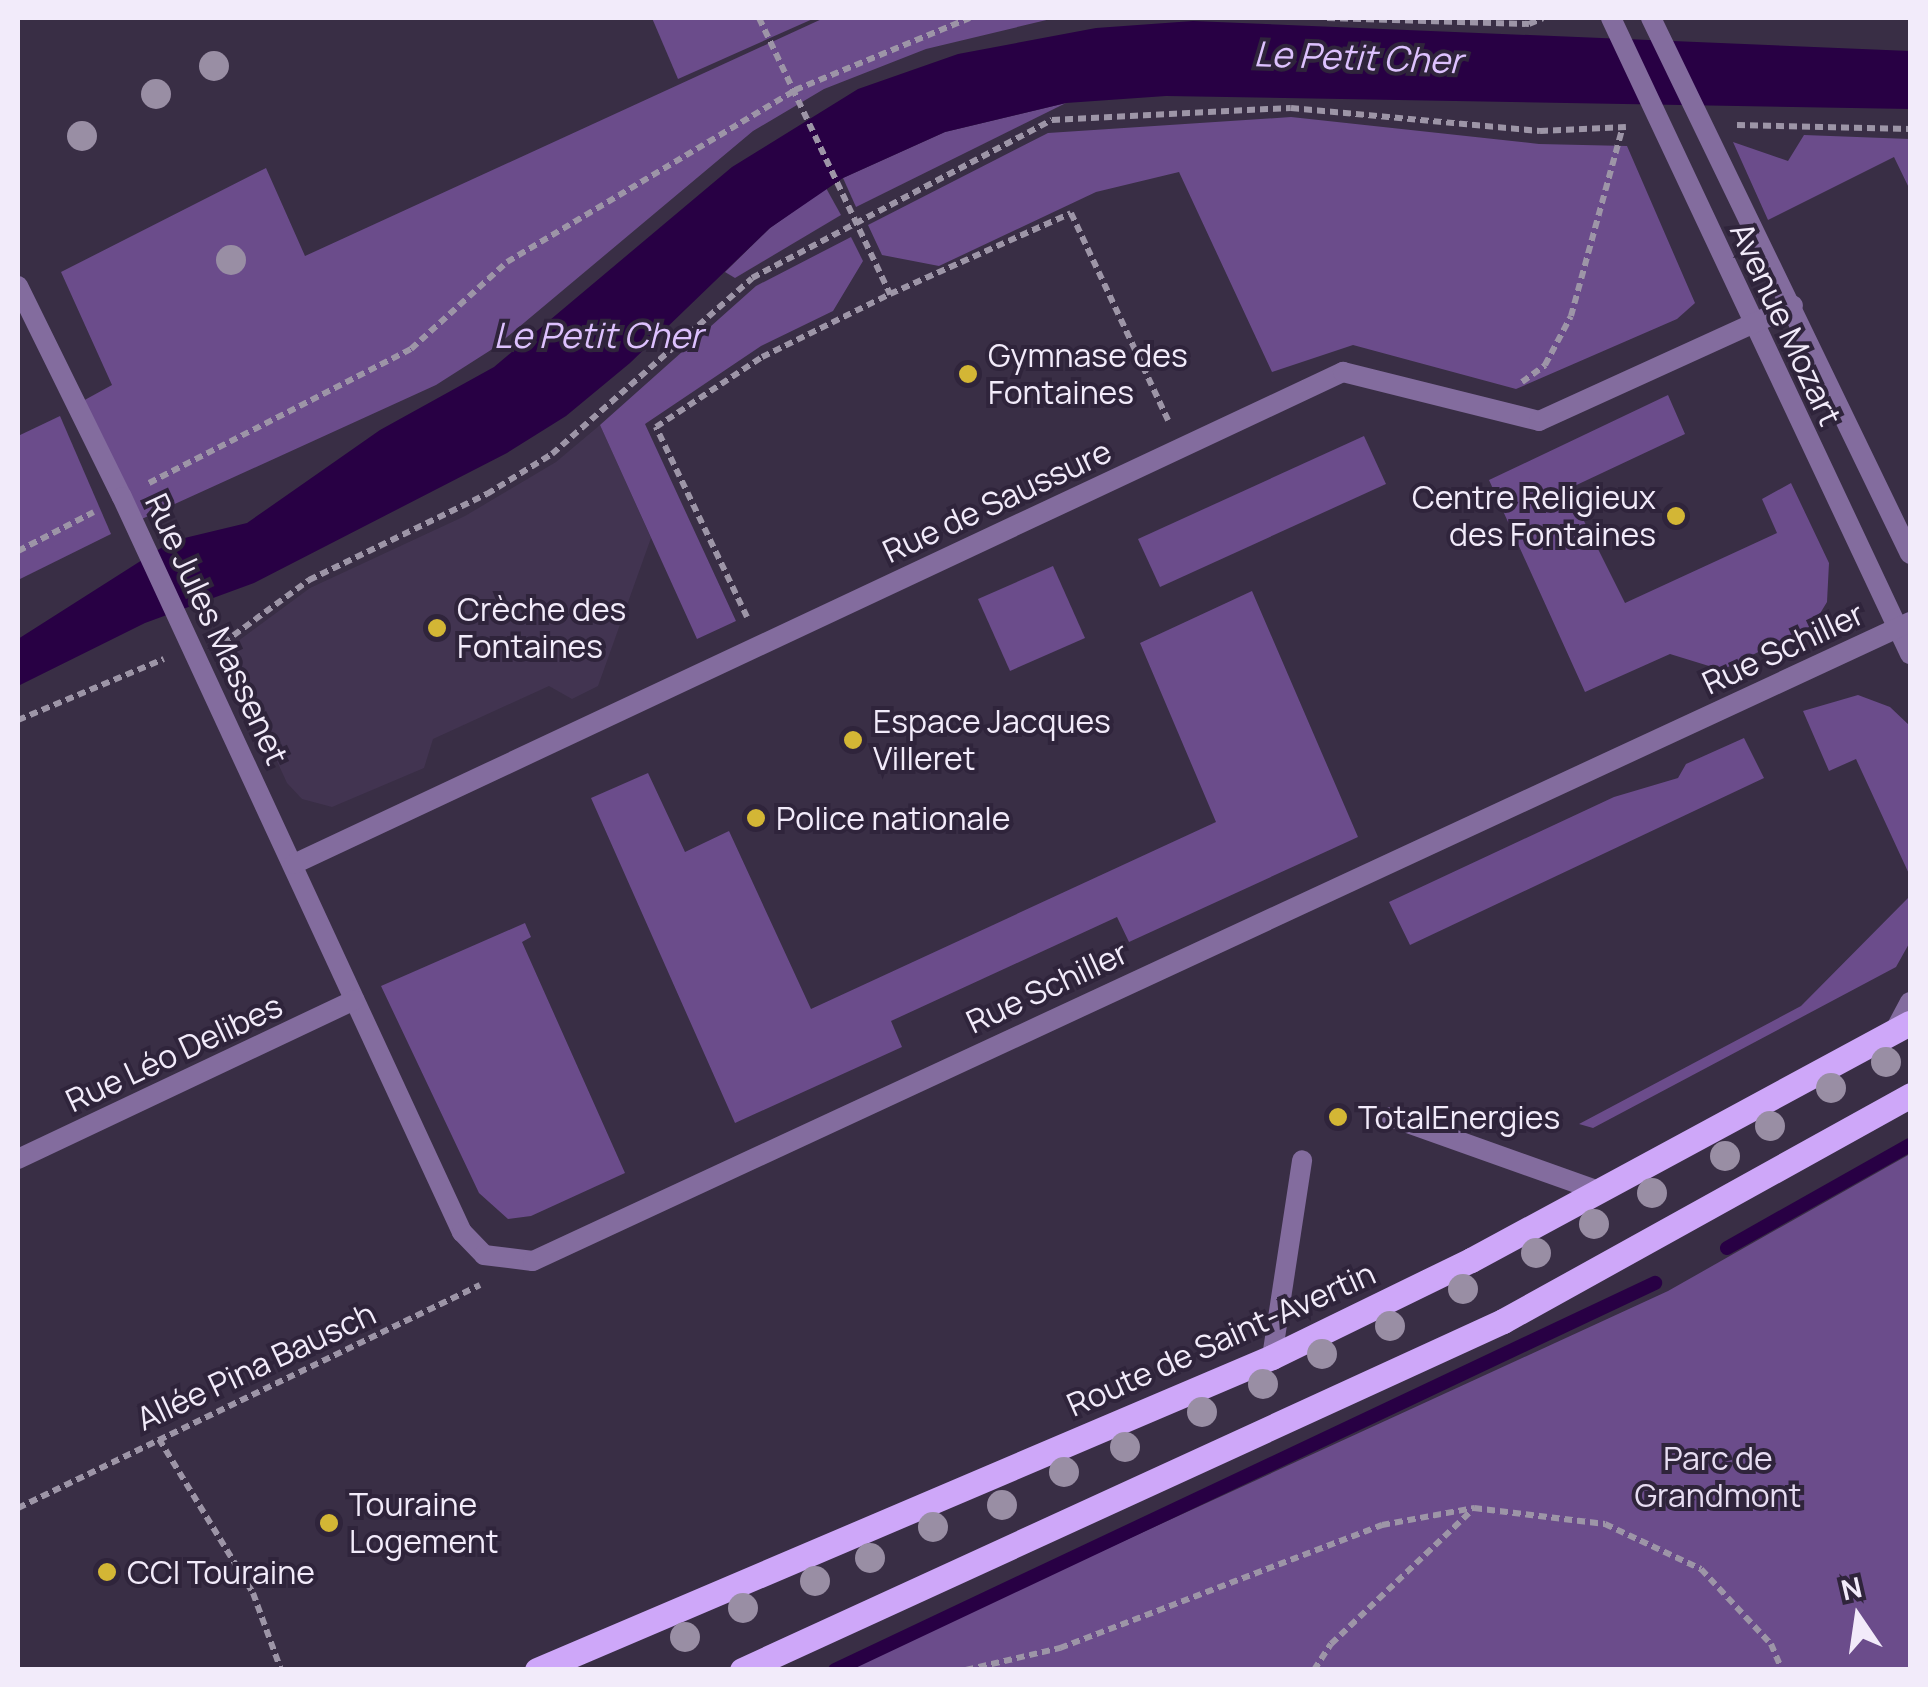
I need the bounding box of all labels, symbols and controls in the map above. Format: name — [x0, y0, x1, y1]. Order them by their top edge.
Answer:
water label: Le Petit Cher — [1253, 32, 1463, 82]
street label: Avenue Mozart — [1722, 217, 1850, 431]
water label: Le Petit Cher — [494, 314, 702, 356]
place label: Gymnase des Fontaines — [988, 337, 1188, 412]
marker: Gymnase des Fontaines — [957, 363, 979, 385]
street label: Rue de Saussure — [877, 431, 1117, 571]
place label: Centre Religieux des Fontaines — [1412, 479, 1656, 554]
street label: Rue Jules Massenet — [137, 487, 297, 771]
marker: Centre Religieux des Fontaines — [1665, 505, 1687, 527]
place label: Crèche des Fontaines — [457, 591, 626, 666]
street label: Rue Schiller — [1696, 594, 1870, 702]
marker: Crèche des Fontaines — [426, 617, 448, 639]
place label: Espace Jacques Villeret — [873, 703, 1111, 778]
marker: Espace Jacques Villeret — [842, 729, 864, 751]
place label: Police nationale — [776, 799, 1010, 837]
marker: Police nationale — [745, 807, 767, 829]
street label: Rue Schiller — [960, 933, 1134, 1041]
street label: Rue Léo Delibes — [60, 986, 288, 1120]
place label: TotalEnergies — [1358, 1098, 1560, 1136]
marker: TotalEnergies — [1327, 1106, 1349, 1128]
street label: Route de Saint-Avertin — [1061, 1254, 1381, 1424]
street label: Allée Pina Bausch — [131, 1294, 381, 1438]
park label: Parc de Grandmont — [1635, 1440, 1801, 1515]
place label: Touraine Logement — [349, 1486, 499, 1561]
marker: Touraine Logement — [318, 1512, 340, 1534]
place label: CCI Touraine — [127, 1553, 315, 1591]
marker: CCI Touraine — [96, 1561, 118, 1583]
north arrow — [1808, 1567, 1908, 1667]
text: N — [1837, 1567, 1865, 1609]

